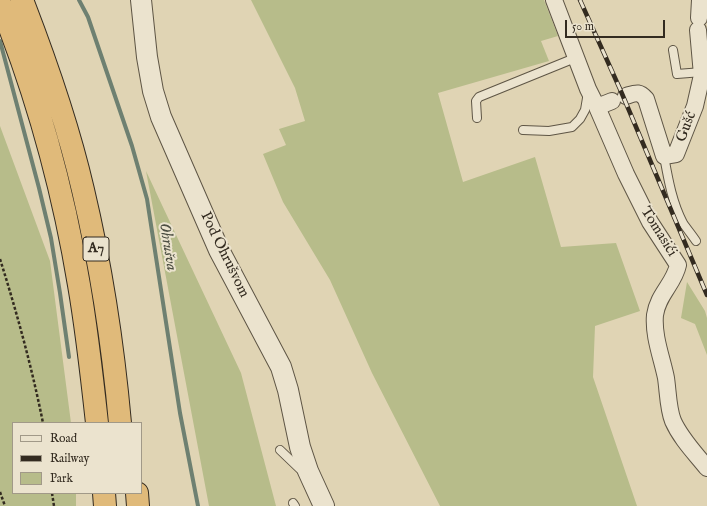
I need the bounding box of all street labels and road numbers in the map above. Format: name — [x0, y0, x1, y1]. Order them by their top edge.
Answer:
street label: Gušć — [673, 109, 701, 145]
street label: Tomasići — [636, 204, 680, 260]
street label: Pod Ohrušvom — [196, 209, 252, 301]
road number: A7 — [83, 237, 109, 261]

